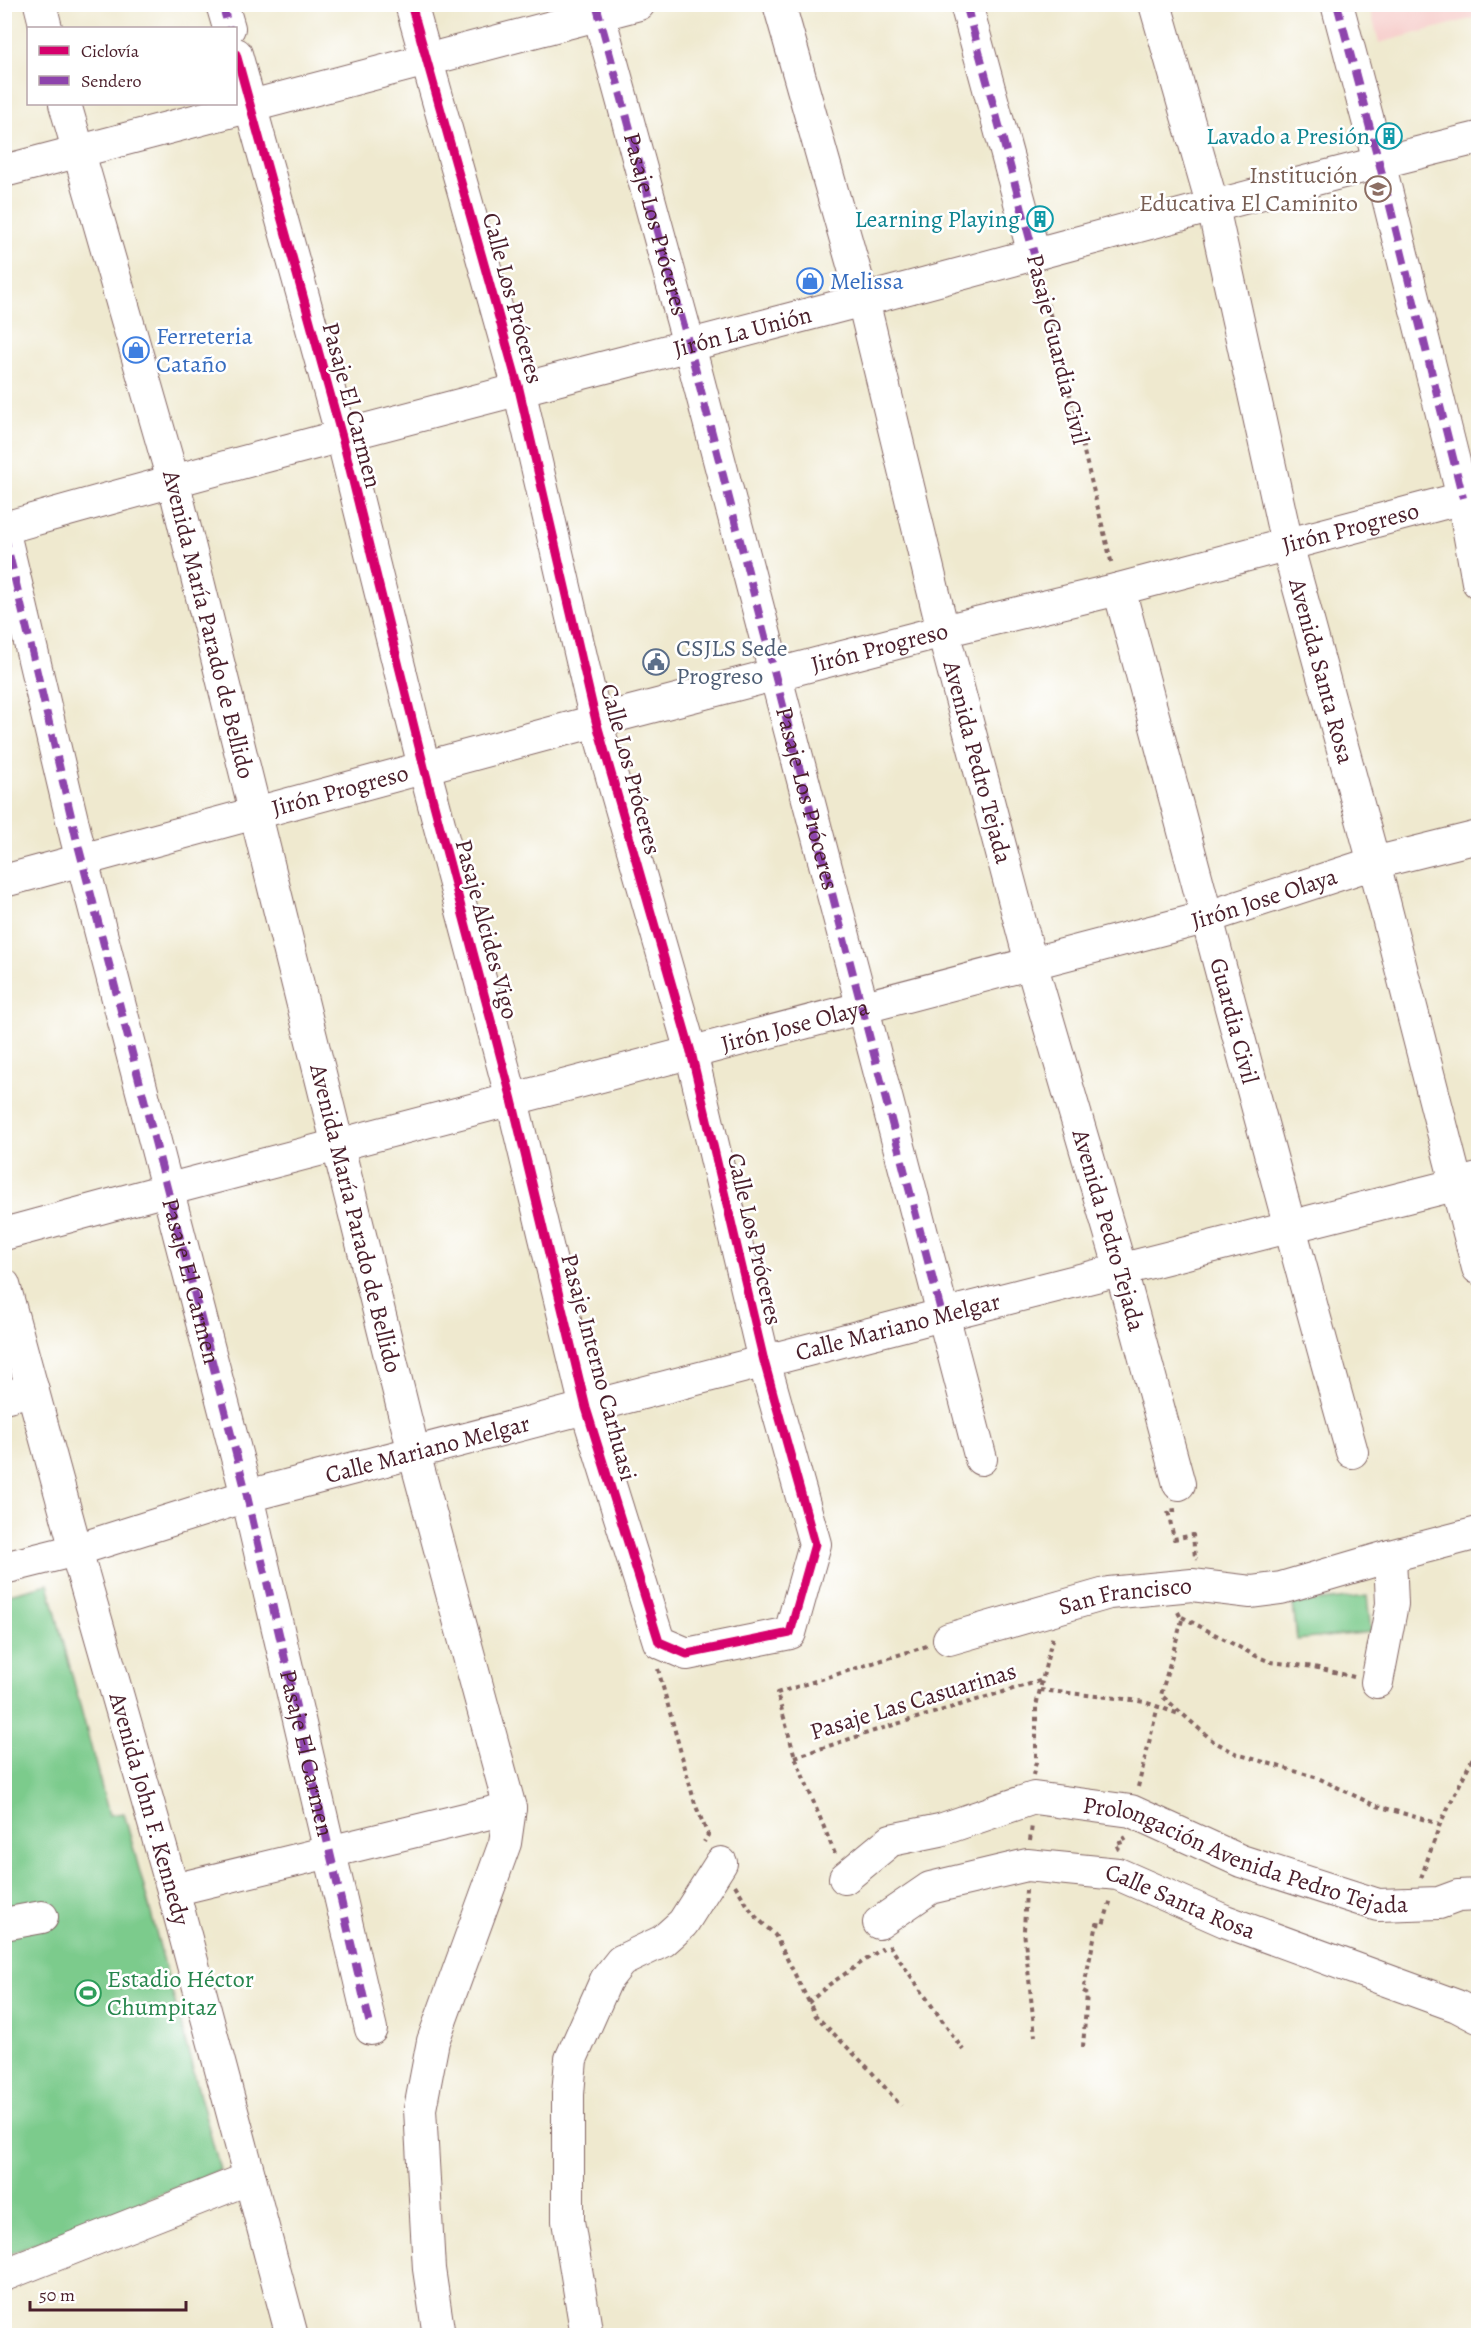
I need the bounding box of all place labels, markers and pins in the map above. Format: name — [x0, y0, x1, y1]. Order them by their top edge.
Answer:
place label: Lavado a Presión — [1206, 120, 1370, 152]
building icon: Lavado a Presión — [1374, 121, 1404, 151]
place label: Institución Educativa El Caminito — [1139, 159, 1358, 219]
school or university icon: Institución Educativa El Caminito — [1363, 174, 1393, 204]
place label: Learning Playing — [854, 203, 1020, 235]
building icon: Learning Playing — [1025, 204, 1055, 234]
place label: Melissa — [830, 265, 905, 297]
shop icon: Melissa — [795, 266, 825, 296]
place label: Ferreteria Cataño — [156, 320, 253, 380]
shop icon: Ferreteria Cataño — [121, 335, 151, 365]
place label: CSJLS Sede Progreso — [676, 632, 788, 692]
public building icon: CSJLS Sede Progreso — [641, 647, 671, 677]
place label: Estadio Héctor Chumpitaz — [107, 1963, 254, 2023]
sports icon: Estadio Héctor Chumpitaz — [73, 1978, 103, 2008]

